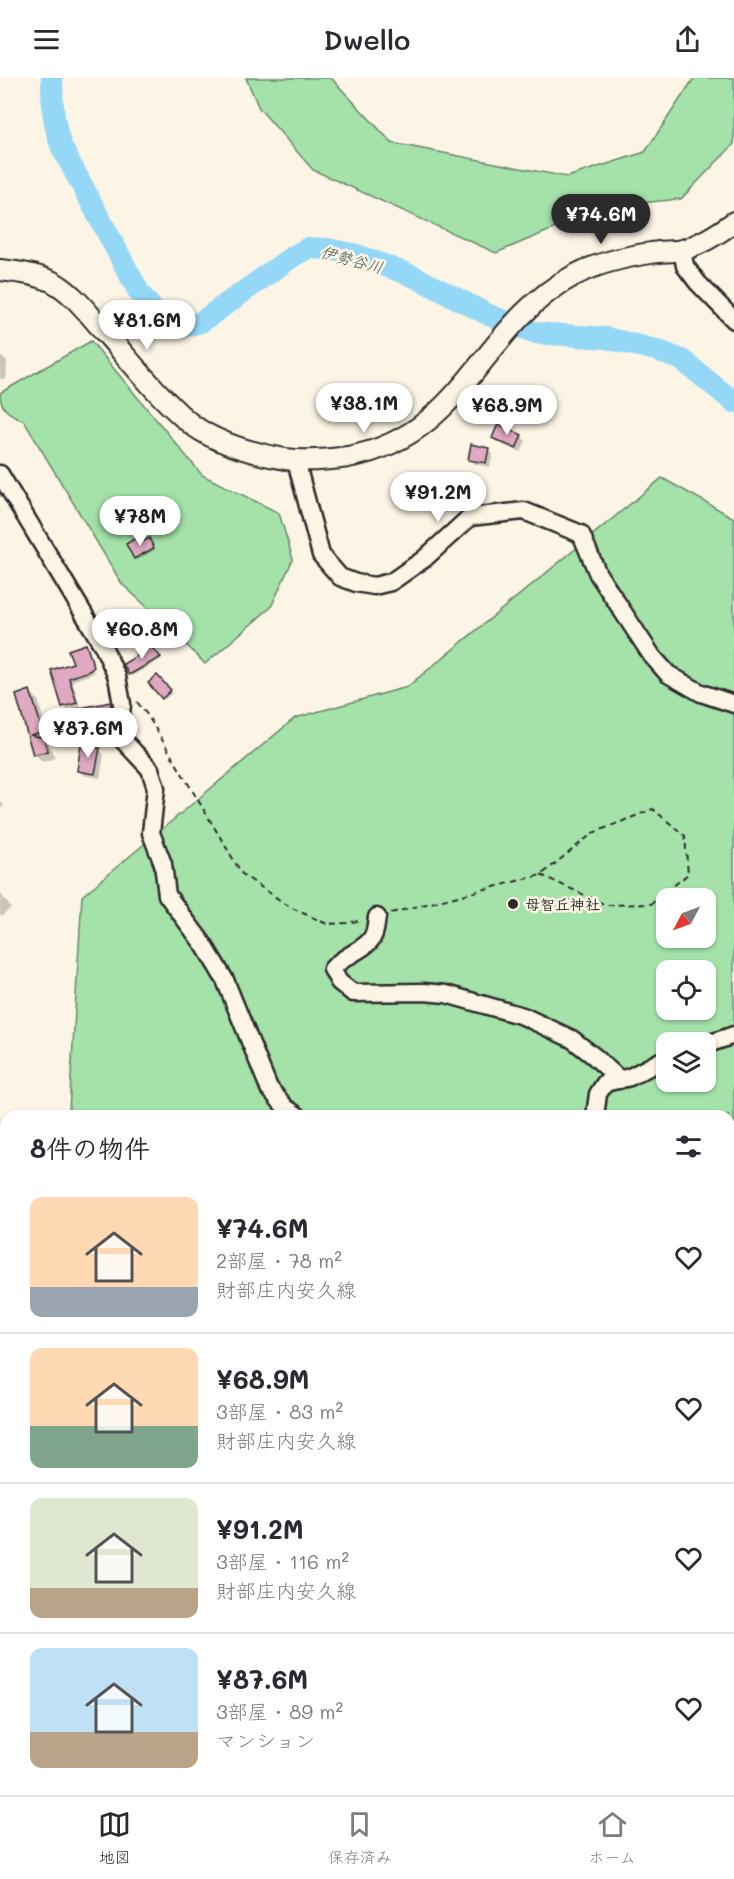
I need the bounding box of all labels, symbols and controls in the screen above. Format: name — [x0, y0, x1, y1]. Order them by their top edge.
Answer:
text: Dwello — [324, 22, 410, 57]
icon: menu — [30, 23, 63, 56]
icon: share — [671, 23, 704, 56]
pin: ¥74.6M — [552, 194, 650, 245]
text: ¥74.6M — [565, 200, 637, 226]
water label: 伊勢谷川 — [318, 241, 386, 277]
pin: ¥81.6M — [98, 300, 196, 351]
text: ¥81.6M — [113, 306, 181, 332]
pin: ¥38.1M — [315, 383, 413, 434]
pin: ¥68.9M — [458, 385, 556, 436]
text: ¥38.1M — [330, 389, 398, 415]
text: ¥68.9M — [471, 391, 543, 417]
pin: ¥91.2M — [389, 472, 487, 523]
text: ¥91.2M — [404, 478, 472, 504]
pin: ¥78M — [104, 496, 176, 547]
text: ¥78M — [114, 502, 166, 528]
pin: ¥60.8M — [93, 609, 191, 660]
text: ¥60.8M — [106, 615, 178, 641]
pin: ¥87.6M — [39, 708, 137, 759]
text: ¥87.6M — [52, 714, 124, 740]
north arrow — [656, 888, 716, 948]
map controls — [656, 888, 716, 1092]
place label: 母智丘神社 — [525, 894, 600, 914]
marker: 母智丘神社 — [506, 897, 520, 911]
button: locate — [656, 960, 716, 1020]
button: layers — [656, 1032, 716, 1092]
icon: filters — [672, 1130, 705, 1163]
text: 8件の物件 — [30, 1131, 150, 1165]
text: ¥74.6M — [216, 1211, 309, 1245]
icon: home — [78, 1221, 150, 1293]
icon: heart — [672, 1241, 705, 1274]
text: 2部屋 · 78 m² — [216, 1247, 342, 1273]
text: 財部庄内安久線 — [216, 1276, 356, 1302]
text: ¥68.9M — [216, 1362, 310, 1396]
icon: home — [78, 1372, 150, 1444]
icon: heart — [672, 1392, 705, 1425]
text: 3部屋 · 83 m² — [216, 1398, 343, 1424]
text: 財部庄内安久線 — [216, 1427, 356, 1453]
text: ¥91.2M — [216, 1512, 304, 1546]
icon: home — [78, 1522, 150, 1594]
icon: heart — [672, 1542, 705, 1575]
text: 3部屋 · 116 m² — [216, 1548, 349, 1574]
text: 財部庄内安久線 — [216, 1577, 356, 1603]
text: ¥87.6M — [216, 1662, 308, 1696]
icon: home — [78, 1672, 150, 1744]
icon: heart — [672, 1692, 705, 1725]
text: 3部屋 · 89 m² — [216, 1698, 343, 1724]
text: マンション — [216, 1727, 315, 1753]
tab: 地図 — [98, 1808, 131, 1868]
tab: 保存済み — [328, 1808, 392, 1868]
tab: ホーム — [588, 1808, 636, 1868]

